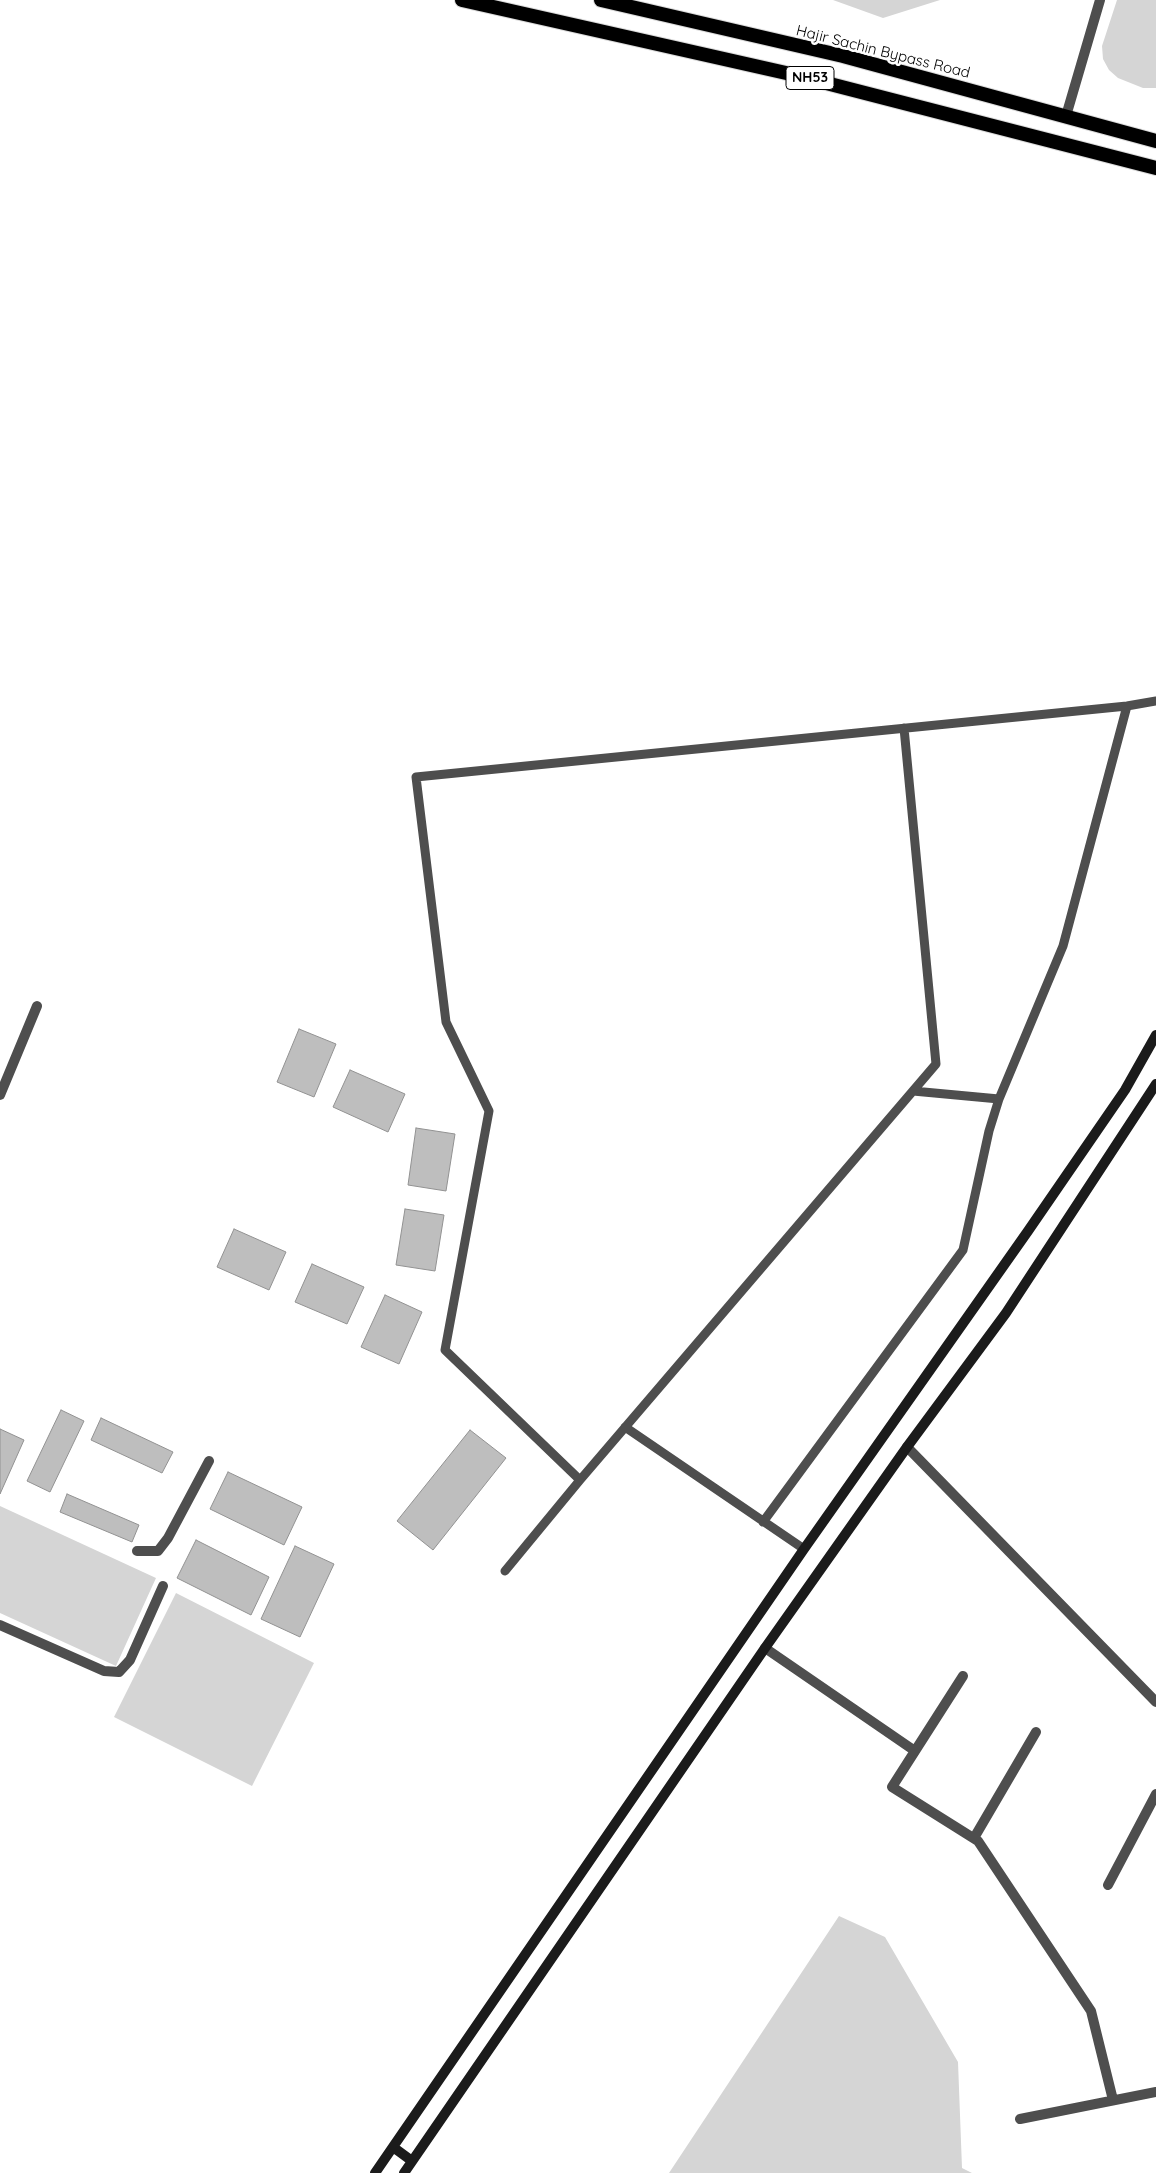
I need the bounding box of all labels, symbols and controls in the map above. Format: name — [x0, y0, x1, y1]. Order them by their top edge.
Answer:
street label: Hajir Sachin Bypass Road — [794, 22, 972, 82]
road number: NH53 — [786, 66, 834, 90]

